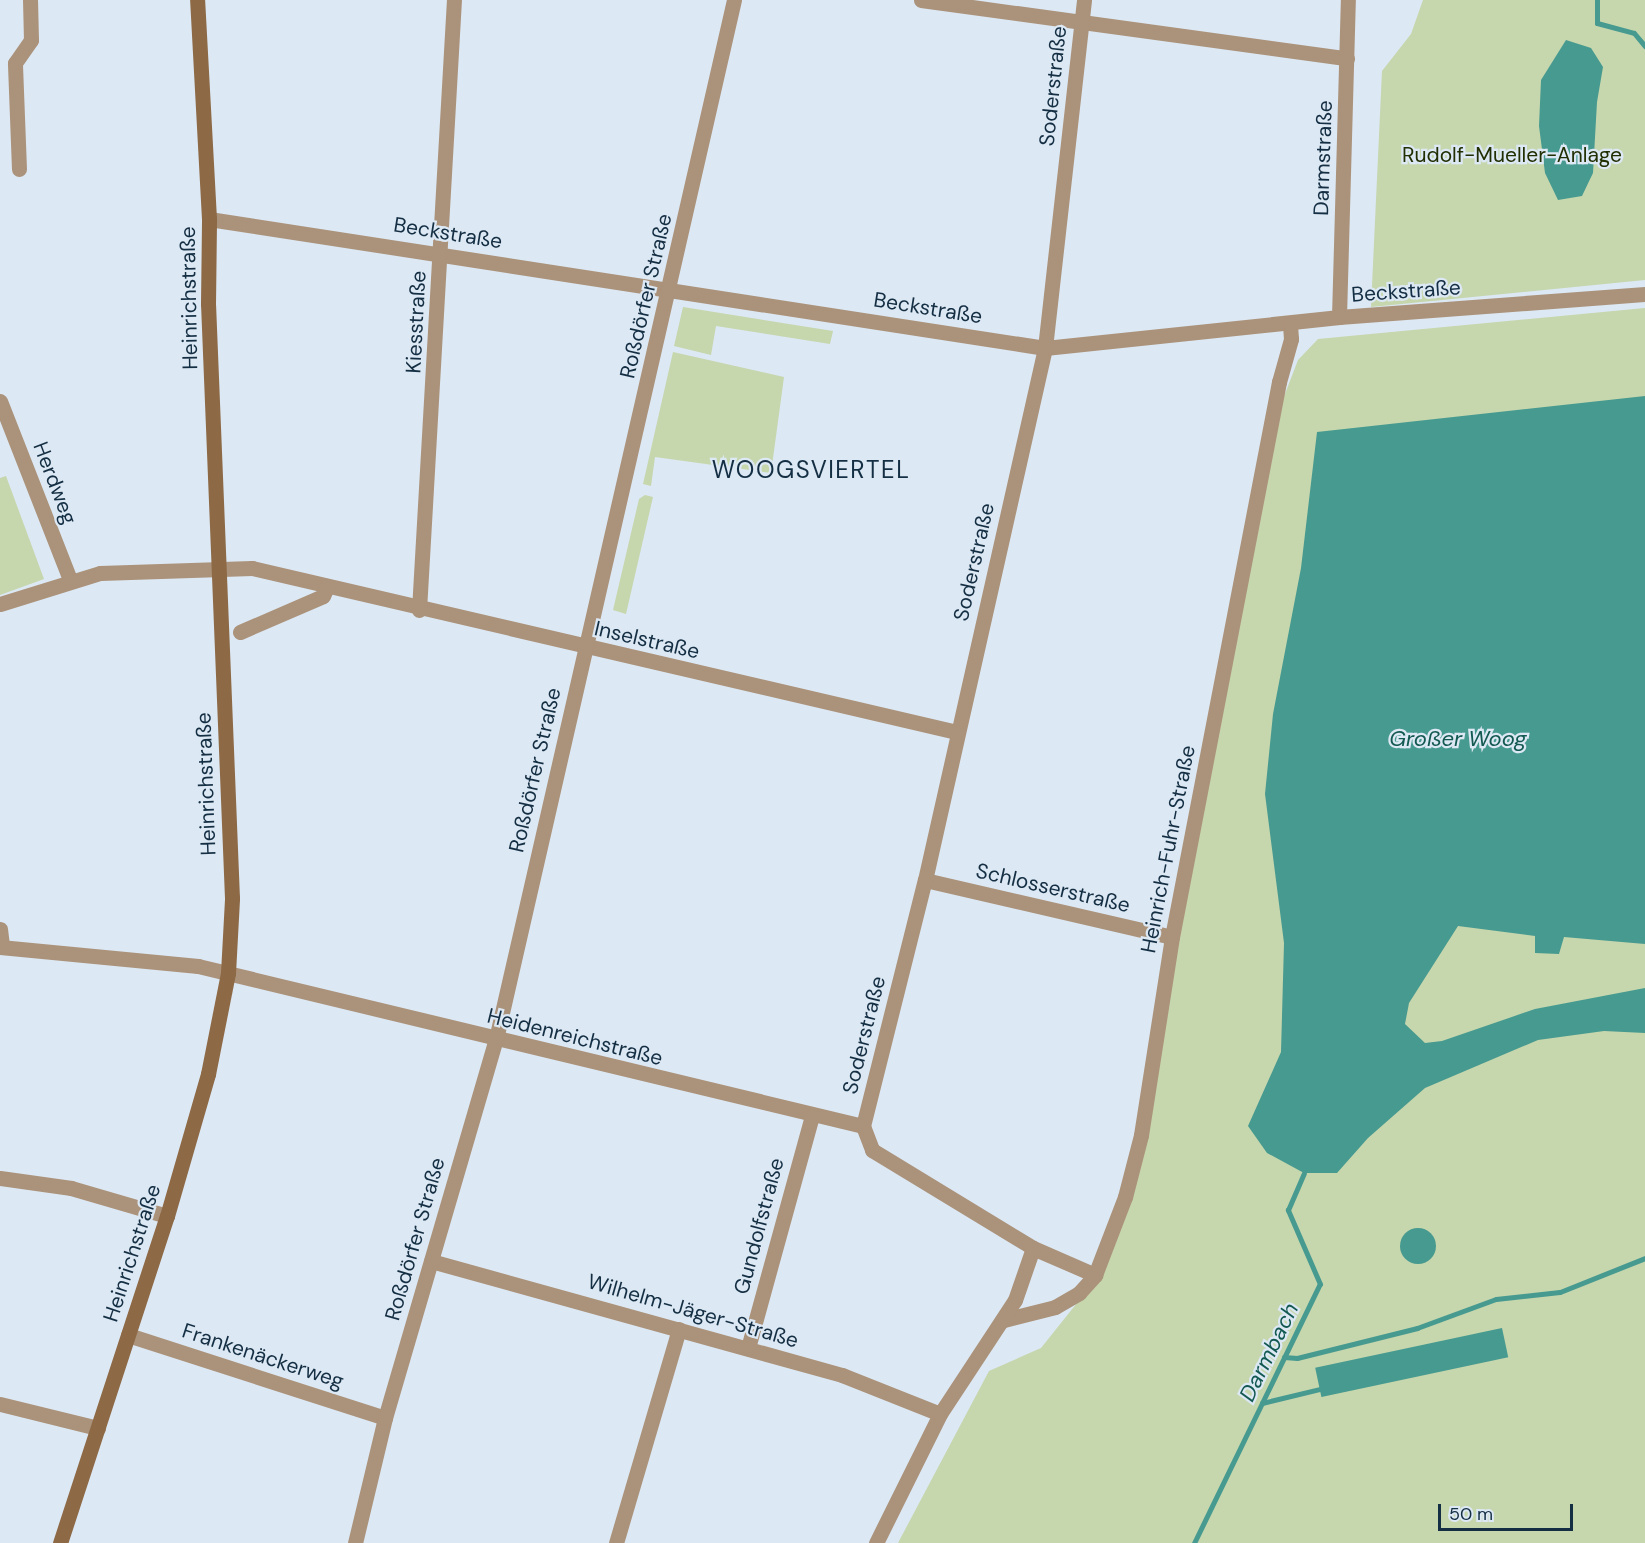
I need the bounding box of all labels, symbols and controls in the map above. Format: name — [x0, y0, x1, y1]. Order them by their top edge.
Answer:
street label: Soderstraße — [1034, 25, 1072, 147]
street label: Darmstraße — [1308, 100, 1338, 216]
park label: Rudolf-Mueller-Anlage — [1402, 142, 1622, 168]
street label: Roßdörfer Straße — [615, 211, 677, 381]
street label: Beckstraße — [392, 212, 504, 254]
street label: Heinrichstraße — [175, 226, 203, 370]
street label: Kiesstraße — [401, 270, 431, 374]
street label: Beckstraße — [1350, 275, 1462, 307]
street label: Beckstraße — [872, 287, 984, 329]
street label: Herdweg — [28, 438, 82, 528]
district label: WOOGSVIERTEL — [712, 456, 910, 484]
street label: Soderstraße — [948, 500, 1000, 624]
street label: Inselstraße — [592, 616, 702, 664]
street label: Roßdörfer Straße — [504, 685, 566, 855]
street label: Heinrichstraße — [191, 712, 221, 856]
water label: Großer Woog — [1389, 726, 1527, 752]
street label: Heinrich-Fuhr-Straße — [1135, 743, 1201, 955]
street label: Schlosserstraße — [974, 858, 1132, 918]
street label: Soderstraße — [837, 973, 891, 1097]
street label: Heidenreichstraße — [485, 1003, 665, 1071]
street label: Roßdörfer Straße — [380, 1155, 450, 1323]
street label: Gundolfstraße — [729, 1155, 789, 1297]
street label: Heinrichstraße — [98, 1181, 166, 1325]
street label: Wilhelm-Jäger-Straße — [585, 1269, 801, 1353]
water label: Darmbach — [1234, 1299, 1304, 1405]
street label: Frankenäckerweg — [179, 1318, 347, 1394]
scale bar — [1441, 1492, 1576, 1530]
text: 50 m — [1449, 1502, 1493, 1526]

